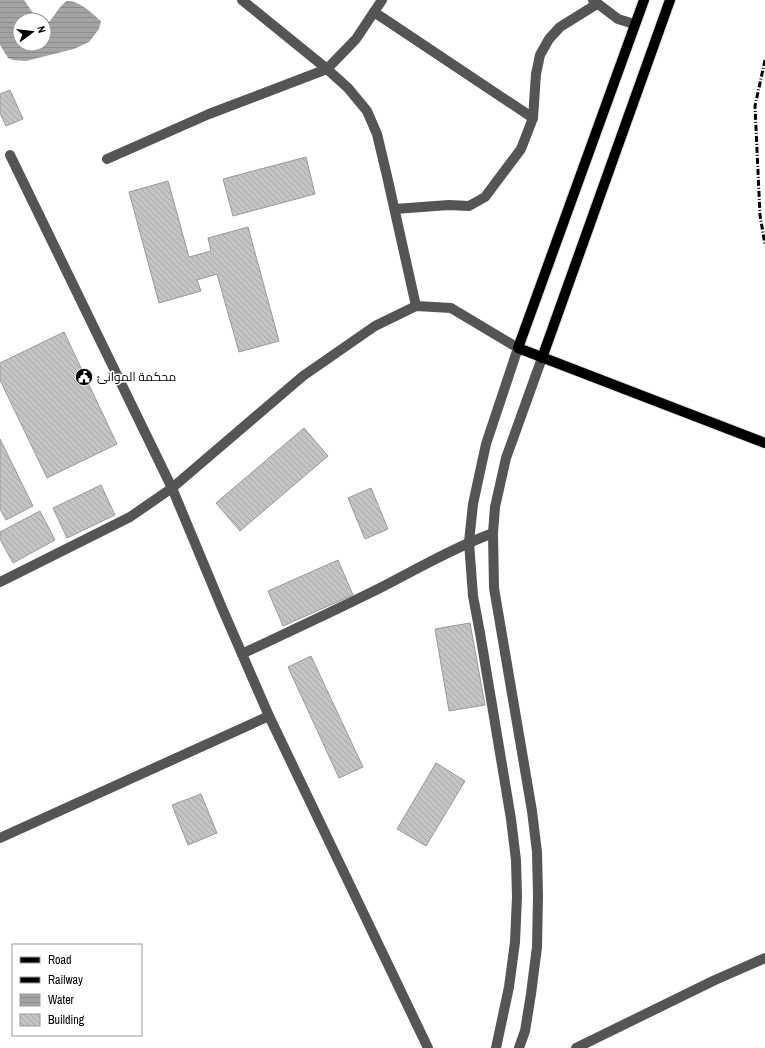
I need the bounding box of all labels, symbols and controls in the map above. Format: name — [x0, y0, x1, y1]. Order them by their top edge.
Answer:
north arrow — [12, 12, 52, 52]
text: N — [34, 24, 49, 34]
public building icon: محكمة الموانئ — [74, 367, 94, 387]
place label: محكمة الموانئ — [97, 369, 176, 385]
legend — [12, 944, 142, 1036]
text: Road — [48, 952, 72, 968]
text: Railway — [48, 972, 83, 988]
text: Water — [48, 992, 75, 1008]
text: Building — [48, 1012, 85, 1028]

